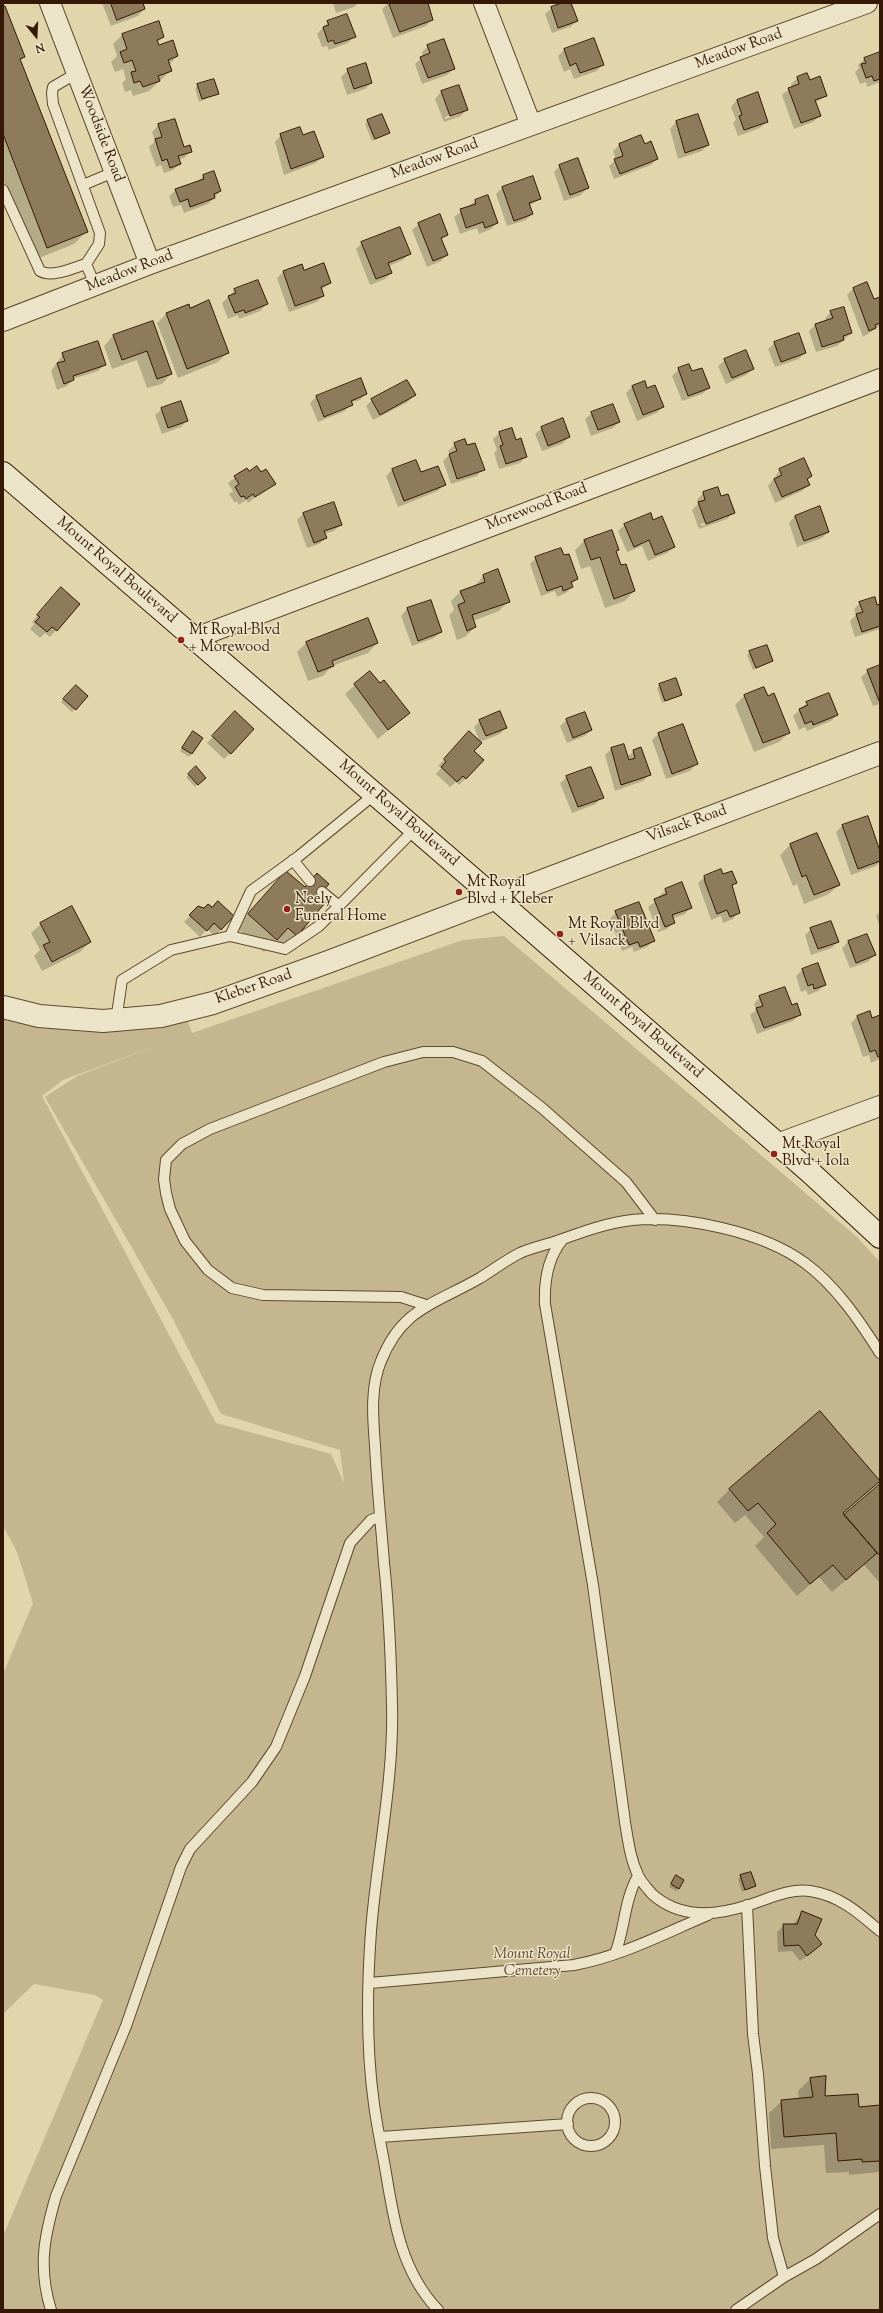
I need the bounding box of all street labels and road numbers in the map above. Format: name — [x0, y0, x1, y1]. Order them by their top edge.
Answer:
street label: Meadow Road — [693, 26, 785, 74]
street label: Woodside Road — [73, 83, 127, 185]
street label: Meadow Road — [389, 136, 481, 184]
street label: Meadow Road — [84, 247, 176, 297]
street label: Morewood Road — [484, 480, 590, 536]
street label: Mount Royal Boulevard — [52, 514, 180, 628]
street label: Mount Royal Boulevard — [334, 757, 462, 871]
street label: Vilsack Road — [644, 802, 730, 848]
street label: Kleber Road — [213, 967, 295, 1009]
street label: Mount Royal Boulevard — [578, 969, 706, 1083]

